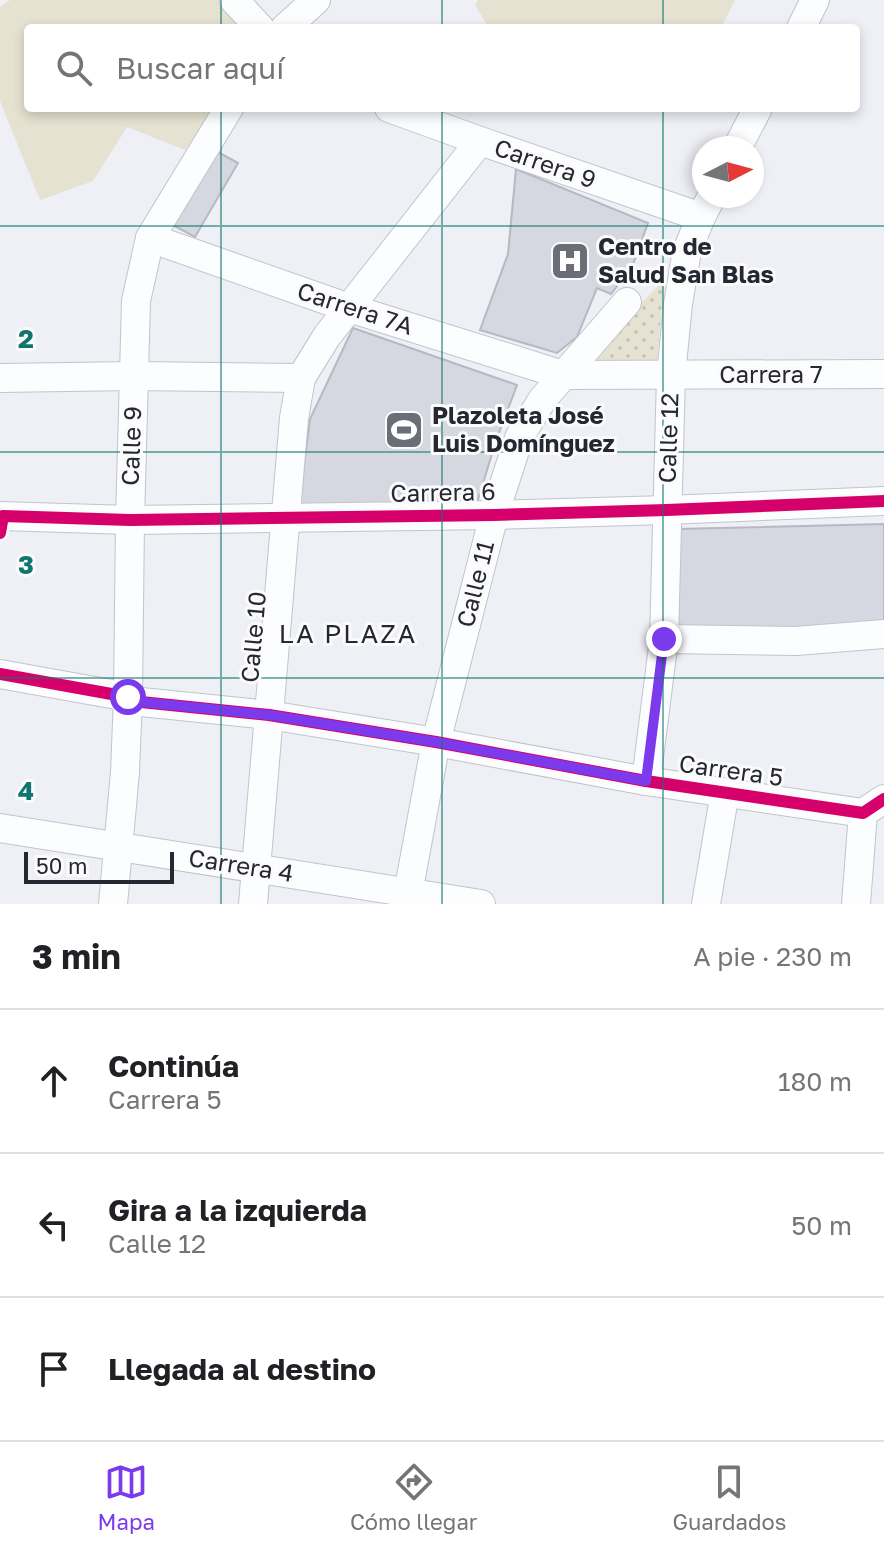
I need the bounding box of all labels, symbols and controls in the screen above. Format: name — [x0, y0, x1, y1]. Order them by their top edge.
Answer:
search box — [24, 24, 860, 112]
icon: search — [52, 46, 96, 90]
text: Buscar aquí — [116, 50, 284, 86]
street label: Carrera 9 — [491, 132, 600, 193]
north arrow — [692, 136, 764, 208]
place label: Centro de Salud San Blas — [598, 231, 774, 288]
hospital icon: Centro de Salud San Blas — [549, 240, 591, 282]
street label: Carrera 7A — [294, 275, 417, 340]
text: 2 — [18, 323, 34, 354]
street label: Carrera 7 — [719, 359, 823, 388]
street label: Calle 12 — [651, 392, 684, 484]
place label: Plazoleta José Luis Domínguez — [432, 400, 615, 457]
street label: Calle 9 — [115, 406, 146, 486]
sports icon: Plazoleta José Luis Domínguez — [383, 409, 425, 451]
street label: Carrera 6 — [390, 476, 496, 507]
street label: Calle 11 — [450, 537, 499, 630]
text: 3 — [18, 549, 34, 580]
street label: Calle 10 — [234, 590, 271, 684]
district label: LA PLAZA — [279, 618, 417, 649]
route end — [646, 621, 682, 657]
route start — [110, 679, 146, 715]
street label: Carrera 5 — [677, 748, 785, 791]
text: 4 — [18, 775, 34, 806]
street label: Carrera 4 — [187, 842, 296, 887]
scale bar — [24, 848, 174, 884]
text: 50 m — [36, 852, 87, 879]
text: 3 min — [32, 936, 121, 976]
text: A pie · 230 m — [693, 941, 852, 972]
text: Continúa — [108, 1048, 239, 1084]
icon: ahead — [32, 1059, 76, 1103]
text: 180 m — [778, 1066, 852, 1097]
text: Carrera 5 — [108, 1084, 222, 1115]
text: Gira a la izquierda — [108, 1192, 367, 1228]
icon: left — [32, 1203, 76, 1247]
text: 50 m — [791, 1210, 852, 1241]
text: Calle 12 — [108, 1228, 206, 1259]
icon: arrive — [32, 1347, 76, 1391]
text: Llegada al destino — [108, 1351, 376, 1387]
tab: Mapa — [98, 1460, 155, 1535]
tab: Cómo llegar — [350, 1460, 477, 1535]
tab: Guardados — [672, 1460, 786, 1535]

